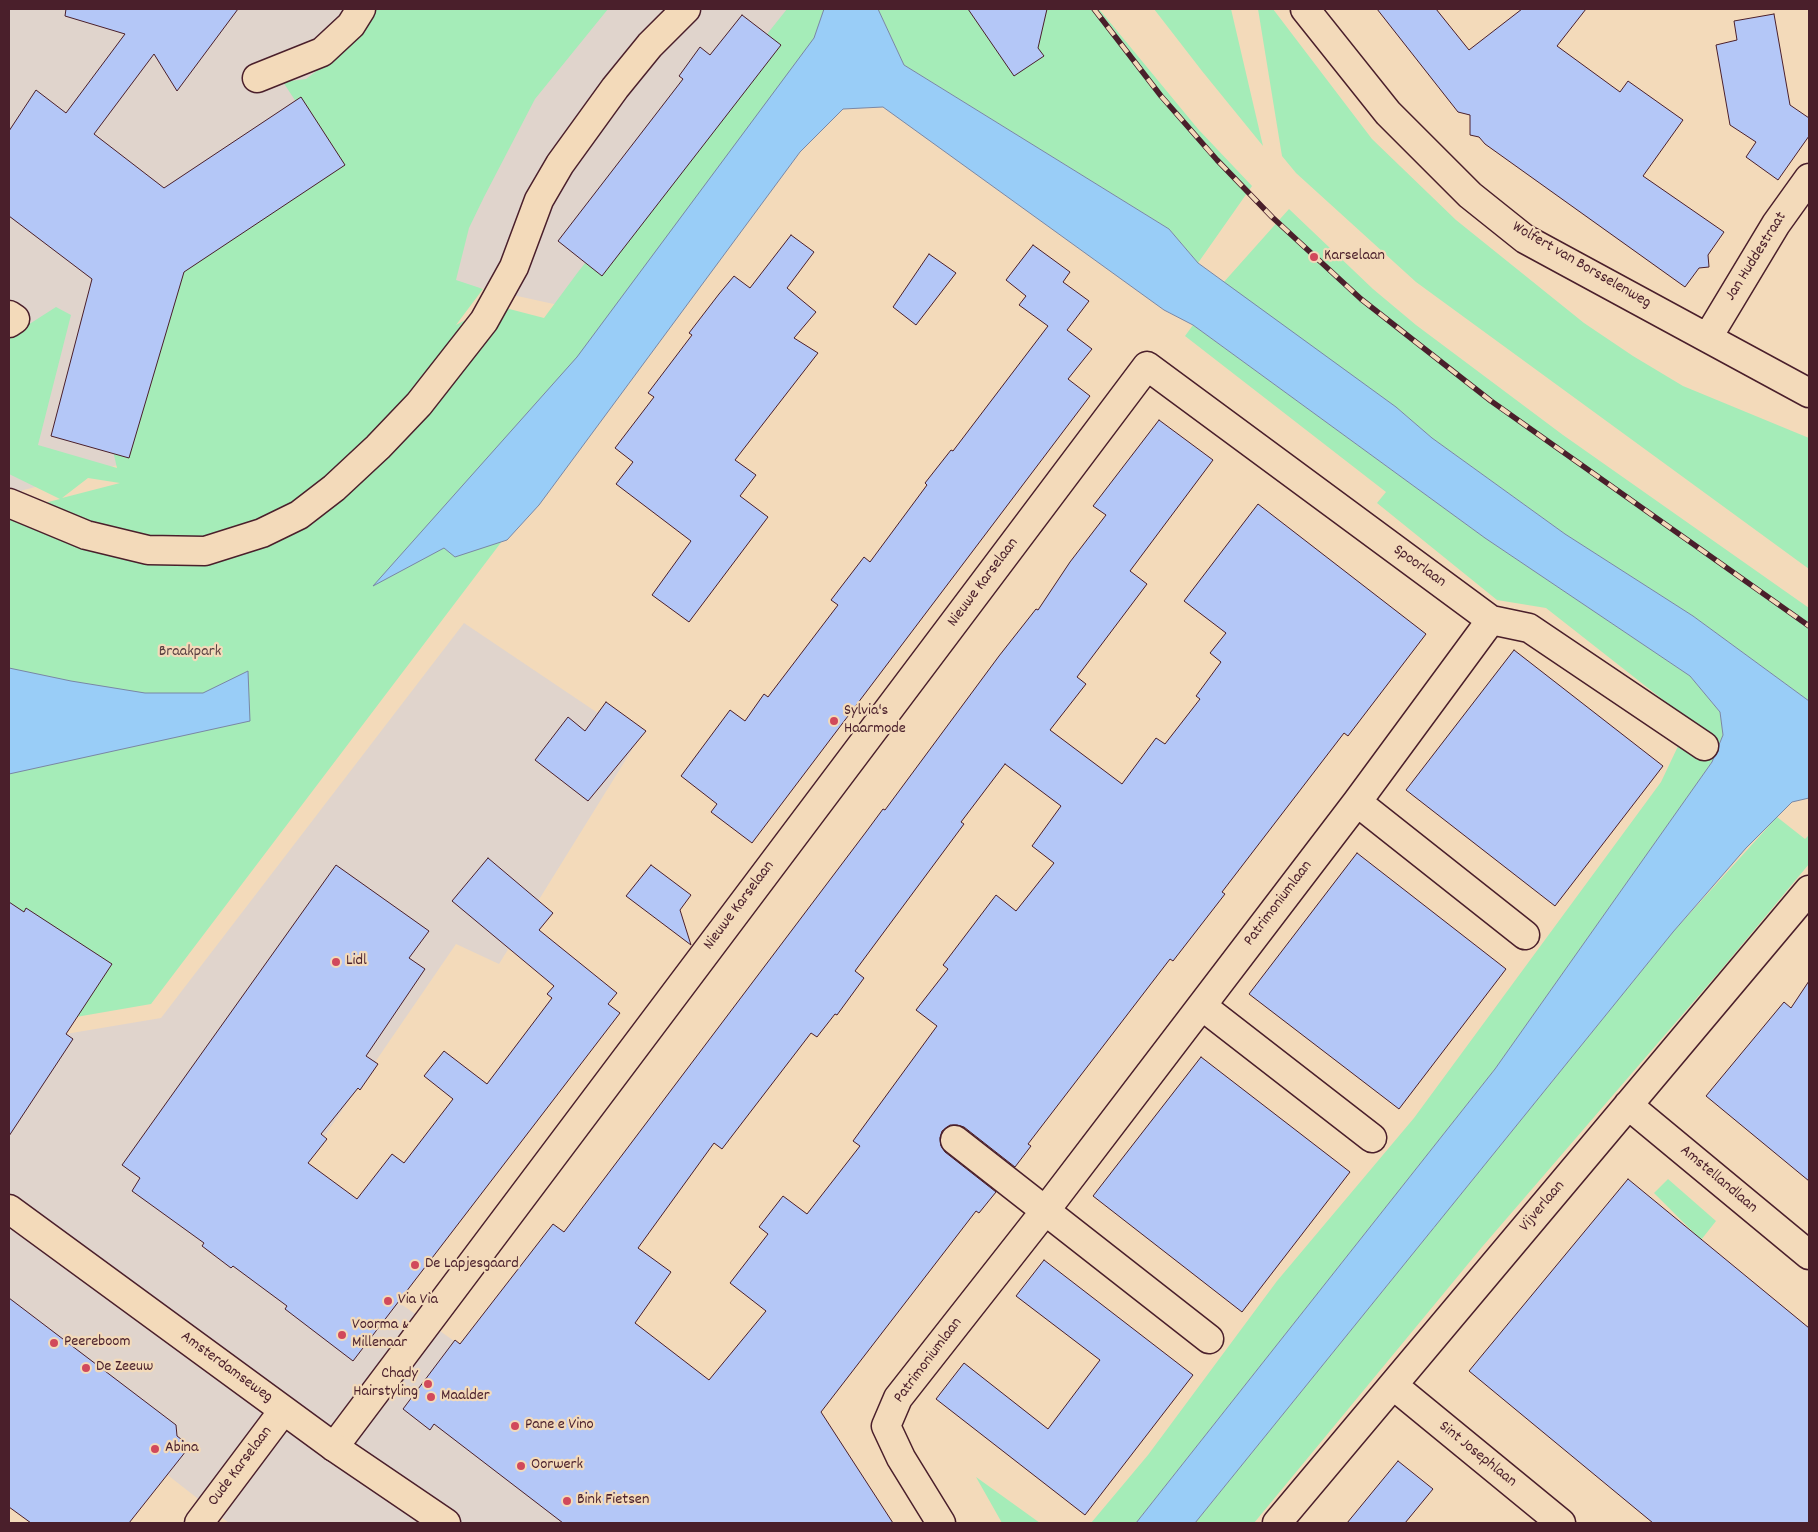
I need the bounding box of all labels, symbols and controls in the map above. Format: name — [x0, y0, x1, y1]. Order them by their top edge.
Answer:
street label: Jan Huddestraat — [1722, 209, 1792, 305]
street label: Wolfert van Borsselenweg — [1508, 218, 1654, 314]
place label: Karselaan — [1324, 247, 1385, 267]
marker: Karselaan — [1308, 251, 1320, 263]
street label: Nieuwe Karselaan — [944, 535, 1024, 631]
street label: Spoorlaan — [1389, 541, 1449, 593]
park label: Braakpark — [159, 643, 221, 663]
place label: Sylvia's Haarmode — [844, 702, 906, 740]
marker: Sylvia's Haarmode — [828, 715, 840, 727]
street label: Patrimoniumlaan — [1241, 857, 1317, 951]
street label: Nieuwe Karselaan — [700, 858, 780, 954]
place label: Lidl — [346, 952, 367, 972]
marker: Lidl — [330, 956, 342, 968]
street label: Amstellandlaan — [1675, 1142, 1761, 1218]
street label: Vijverlaan — [1516, 1178, 1570, 1236]
place label: De Lapjesgaard — [425, 1255, 519, 1275]
marker: De Lapjesgaard — [409, 1259, 421, 1271]
place label: Via Via — [398, 1291, 438, 1311]
marker: Via Via — [382, 1295, 394, 1307]
street label: Patrimoniumlaan — [891, 1314, 967, 1408]
place label: Voorma & Millenaar — [352, 1316, 409, 1354]
street label: Amsterdamseweg — [176, 1328, 276, 1408]
marker: Voorma & Millenaar — [336, 1329, 348, 1341]
place label: Peereboom — [64, 1333, 130, 1353]
marker: Peereboom — [48, 1337, 60, 1349]
place label: De Zeeuw — [96, 1358, 153, 1378]
marker: De Zeeuw — [80, 1362, 92, 1374]
place label: Chady Hairstyling — [353, 1365, 418, 1403]
marker: Chady Hairstyling — [422, 1378, 434, 1390]
place label: Maalder — [441, 1387, 490, 1407]
marker: Maalder — [425, 1391, 437, 1403]
place label: Pane e Vino — [525, 1416, 594, 1436]
street label: Sint Josephlaan — [1434, 1418, 1520, 1492]
marker: Pane e Vino — [509, 1420, 521, 1432]
street label: Oude Karselaan — [205, 1423, 277, 1511]
place label: Abina — [165, 1439, 198, 1459]
marker: Abina — [149, 1443, 161, 1455]
place label: Oorwerk — [531, 1456, 583, 1476]
marker: Oorwerk — [515, 1460, 527, 1472]
place label: Bink Fietsen — [577, 1491, 649, 1511]
marker: Bink Fietsen — [561, 1495, 573, 1507]

